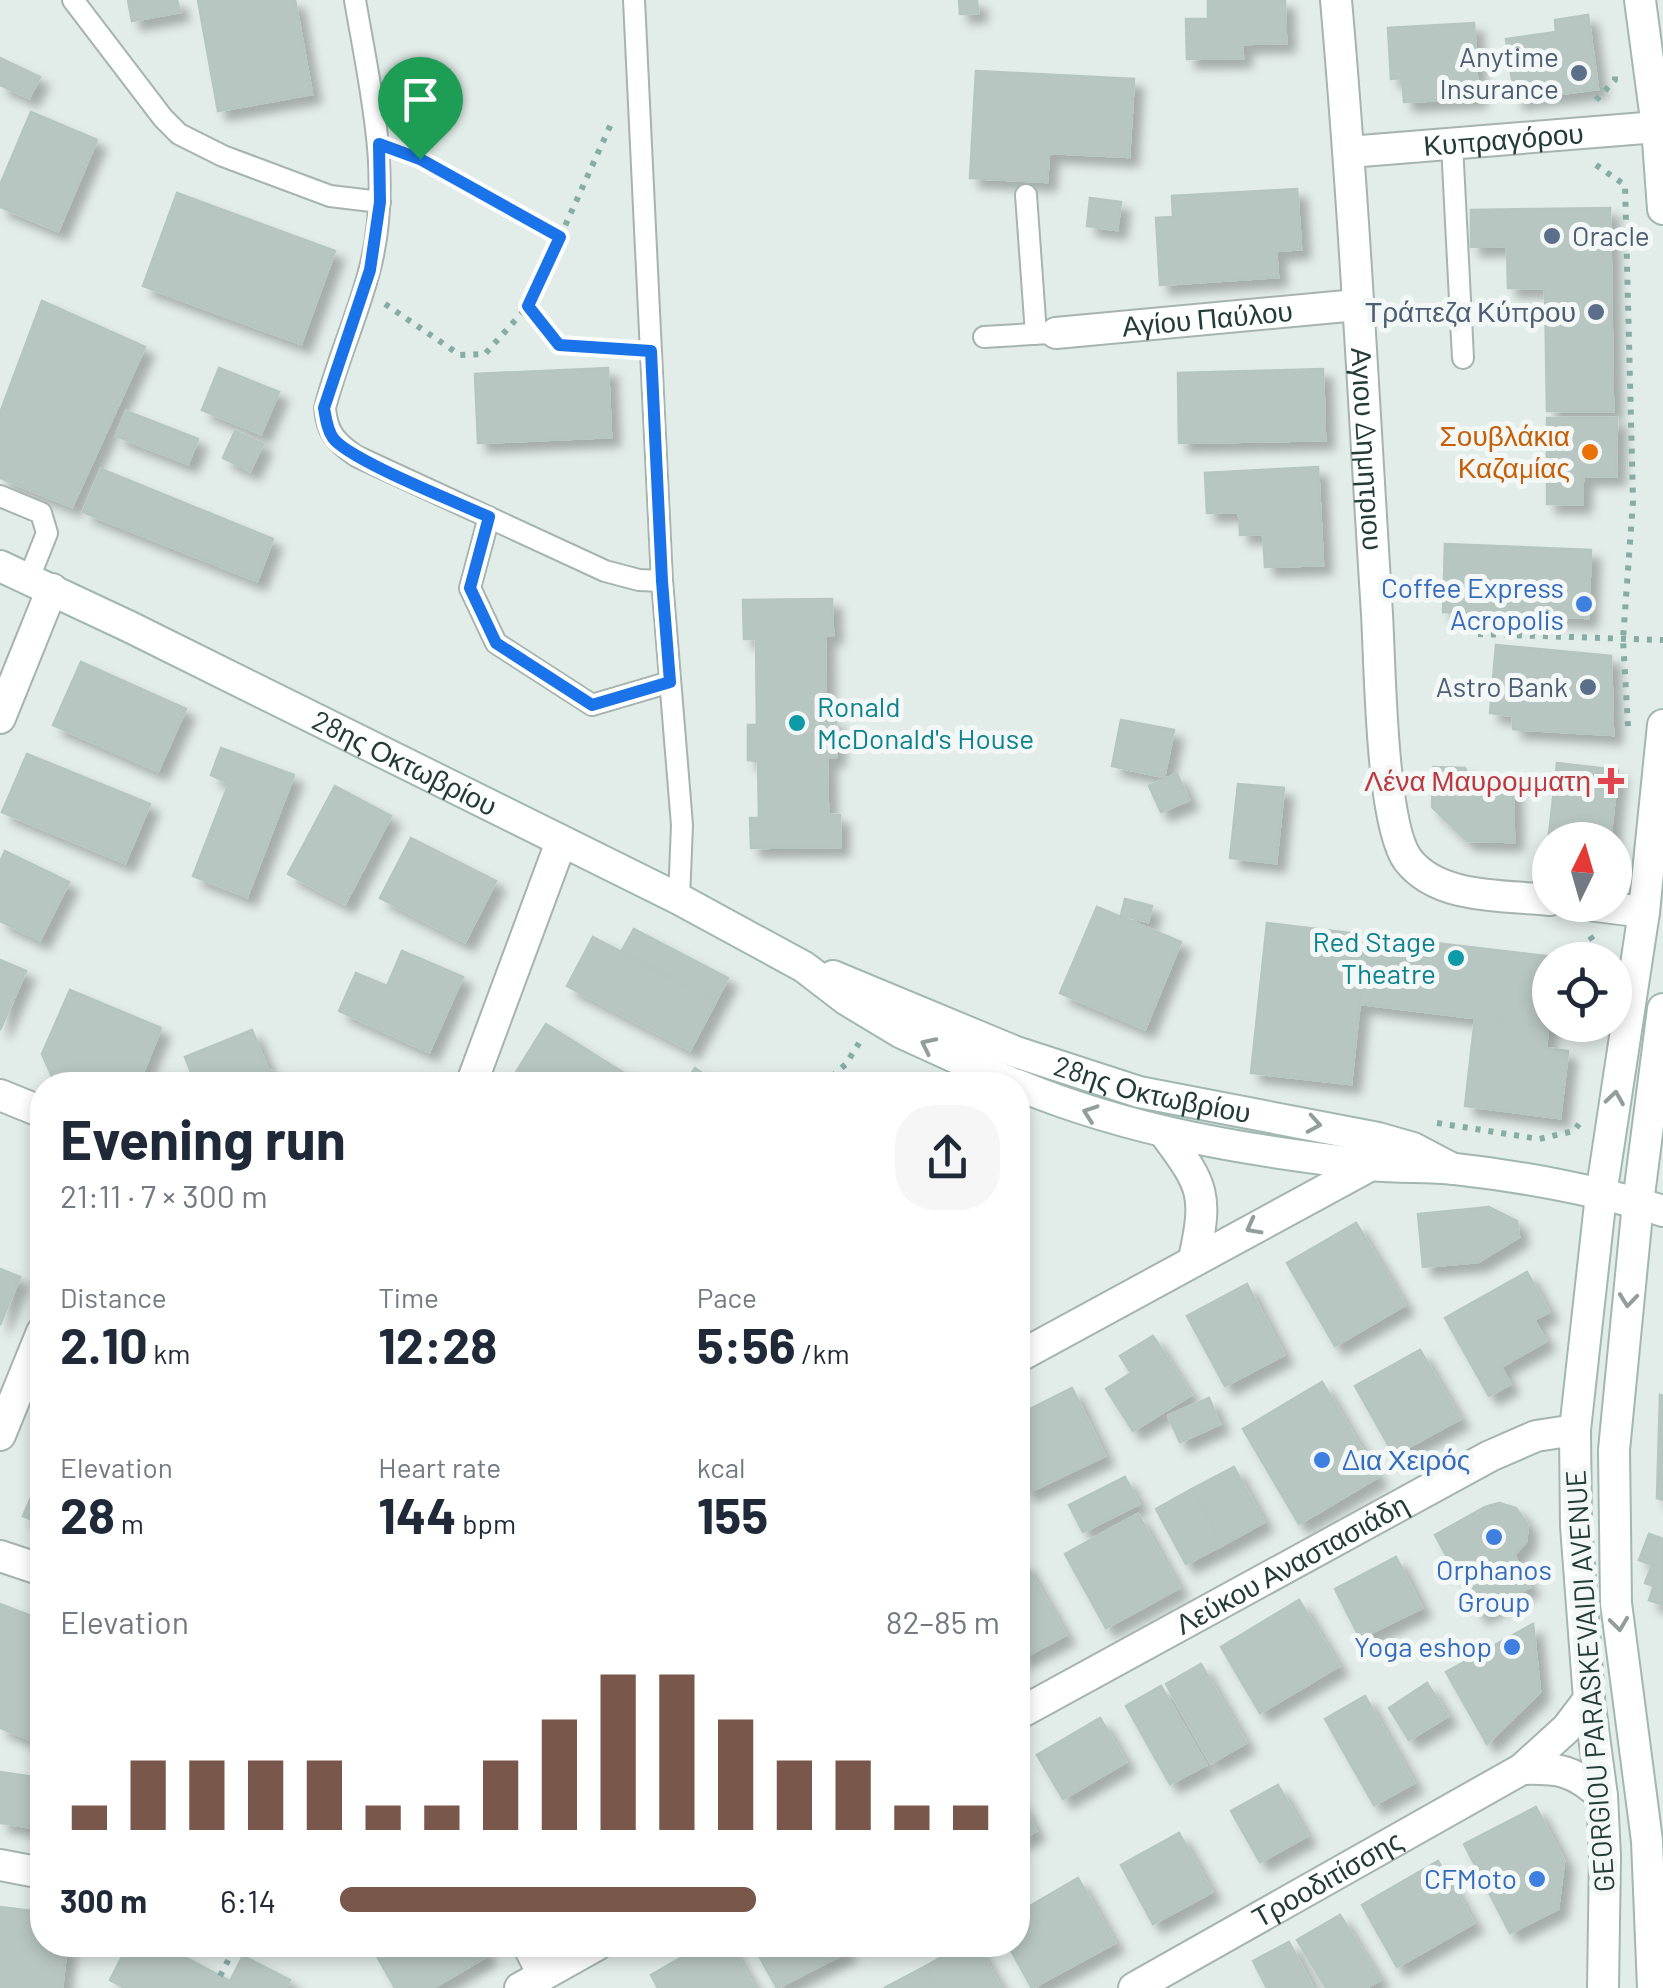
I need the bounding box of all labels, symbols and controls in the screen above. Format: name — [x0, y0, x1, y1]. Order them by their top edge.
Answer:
place label: Anytime Insurance — [1439, 39, 1559, 105]
pin — [378, 57, 463, 160]
marker: Anytime Insurance — [1568, 62, 1590, 84]
icon: arrive — [393, 72, 448, 127]
street label: Κυπραγόρου — [1422, 115, 1585, 162]
place label: Oracle — [1572, 218, 1650, 252]
marker: Oracle — [1541, 225, 1563, 247]
street label: Αγίου Παύλου — [1120, 293, 1294, 343]
place label: Τράπεζα Κύπρου — [1365, 294, 1576, 328]
marker: Τράπεζα Κύπρου — [1585, 301, 1607, 323]
street label: Αγιου Δημητριου — [1345, 346, 1391, 551]
place label: Σουβλάκια Καζαμίας — [1440, 418, 1570, 484]
marker: Σουβλάκια Καζαμίας — [1579, 441, 1601, 463]
place label: Coffee Express Acropolis — [1381, 570, 1564, 636]
marker: Coffee Express Acropolis — [1573, 593, 1595, 615]
place label: Astro Bank — [1436, 669, 1568, 703]
marker: Astro Bank — [1577, 676, 1599, 698]
place label: Ronald McDonald's House — [817, 689, 1034, 755]
street label: 28ης Οκτωβρίου — [307, 702, 503, 822]
marker: Ronald McDonald's House — [786, 712, 808, 734]
place label: Λένα Μαυρομματη — [1364, 763, 1591, 797]
marker: Λένα Μαυρομματη — [1600, 770, 1622, 792]
north arrow — [1532, 822, 1632, 922]
map controls — [1532, 822, 1632, 1042]
place label: Red Stage Theatre — [1312, 924, 1436, 990]
button: locate — [1532, 942, 1632, 1042]
marker: Red Stage Theatre — [1445, 947, 1467, 969]
one-way arrow — [920, 1037, 938, 1057]
street label: 28ης Οκτωβρίου — [1050, 1048, 1254, 1129]
one-way arrow — [1604, 1090, 1625, 1107]
one-way arrow — [1083, 1104, 1100, 1125]
text: Evening run — [60, 1105, 346, 1171]
button: share — [895, 1105, 1000, 1210]
one-way arrow — [1306, 1113, 1322, 1134]
text: 21:11 · 7 × 300 m — [60, 1176, 268, 1214]
one-way arrow — [1246, 1215, 1264, 1234]
text: Distance — [60, 1280, 167, 1314]
text: Time — [378, 1280, 439, 1314]
text: Pace — [697, 1280, 757, 1314]
one-way arrow — [1618, 1292, 1639, 1308]
text: 2.10 — [60, 1314, 148, 1374]
text: 12:28 — [378, 1314, 497, 1374]
text: 5:56 — [697, 1314, 796, 1374]
text: km — [148, 1336, 191, 1370]
text: /km — [796, 1336, 850, 1370]
place label: Δια Χειρός — [1342, 1442, 1470, 1476]
marker: Δια Χειρός — [1311, 1449, 1333, 1471]
text: Elevation — [60, 1450, 173, 1484]
text: Heart rate — [378, 1450, 501, 1484]
text: kcal — [697, 1450, 745, 1484]
street label: GEORGIOU PARASKEVAIDI AVENUE — [1557, 1469, 1621, 1893]
text: 28 — [60, 1484, 115, 1544]
text: 144 — [378, 1484, 457, 1544]
text: 155 — [697, 1484, 768, 1544]
street label: Λεύκου Αναστασιάδη — [1169, 1486, 1414, 1641]
text: m — [115, 1506, 144, 1540]
text: bpm — [457, 1506, 516, 1540]
marker: Orphanos Group — [1483, 1526, 1505, 1548]
place label: Orphanos Group — [1436, 1552, 1552, 1618]
text: Elevation — [60, 1602, 189, 1640]
text: 82–85 m — [886, 1602, 1000, 1640]
one-way arrow — [1607, 1616, 1628, 1632]
place label: Yoga eshop — [1354, 1629, 1492, 1663]
marker: Yoga eshop — [1501, 1636, 1523, 1658]
street label: Τροοδιτίσσης — [1246, 1822, 1408, 1934]
place label: CFMoto — [1424, 1861, 1517, 1895]
marker: CFMoto — [1526, 1868, 1548, 1890]
text: 300 m — [60, 1881, 147, 1919]
text: 6:14 — [220, 1881, 276, 1919]

